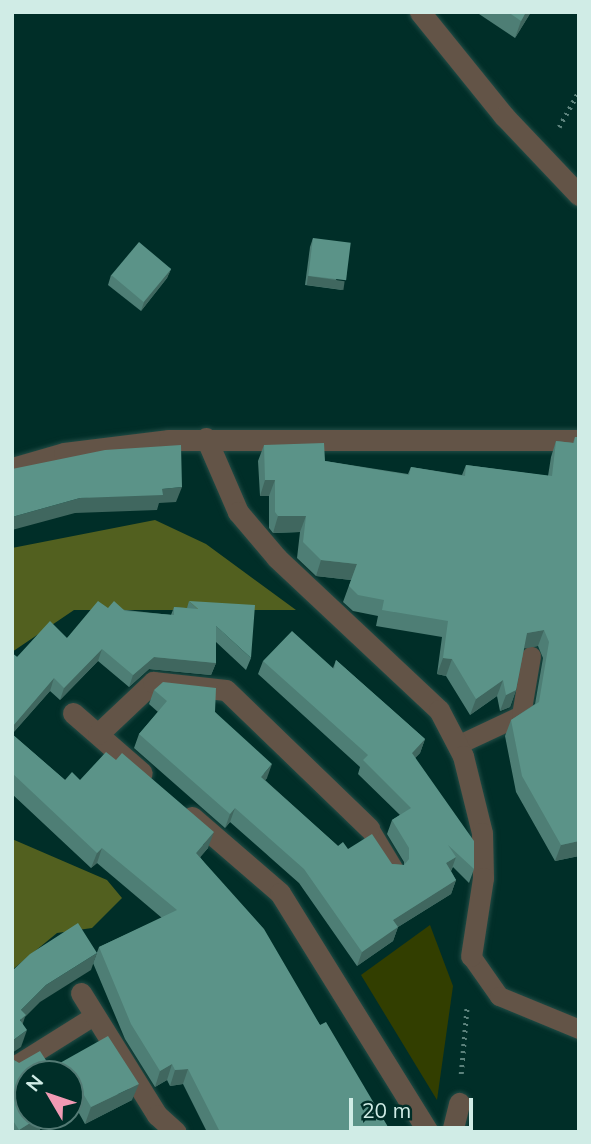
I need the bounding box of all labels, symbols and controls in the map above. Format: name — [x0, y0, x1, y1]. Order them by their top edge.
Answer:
north arrow — [14, 1060, 84, 1130]
text: N — [20, 1070, 48, 1096]
scale bar — [353, 1084, 477, 1128]
text: 20 m — [362, 1097, 411, 1123]

